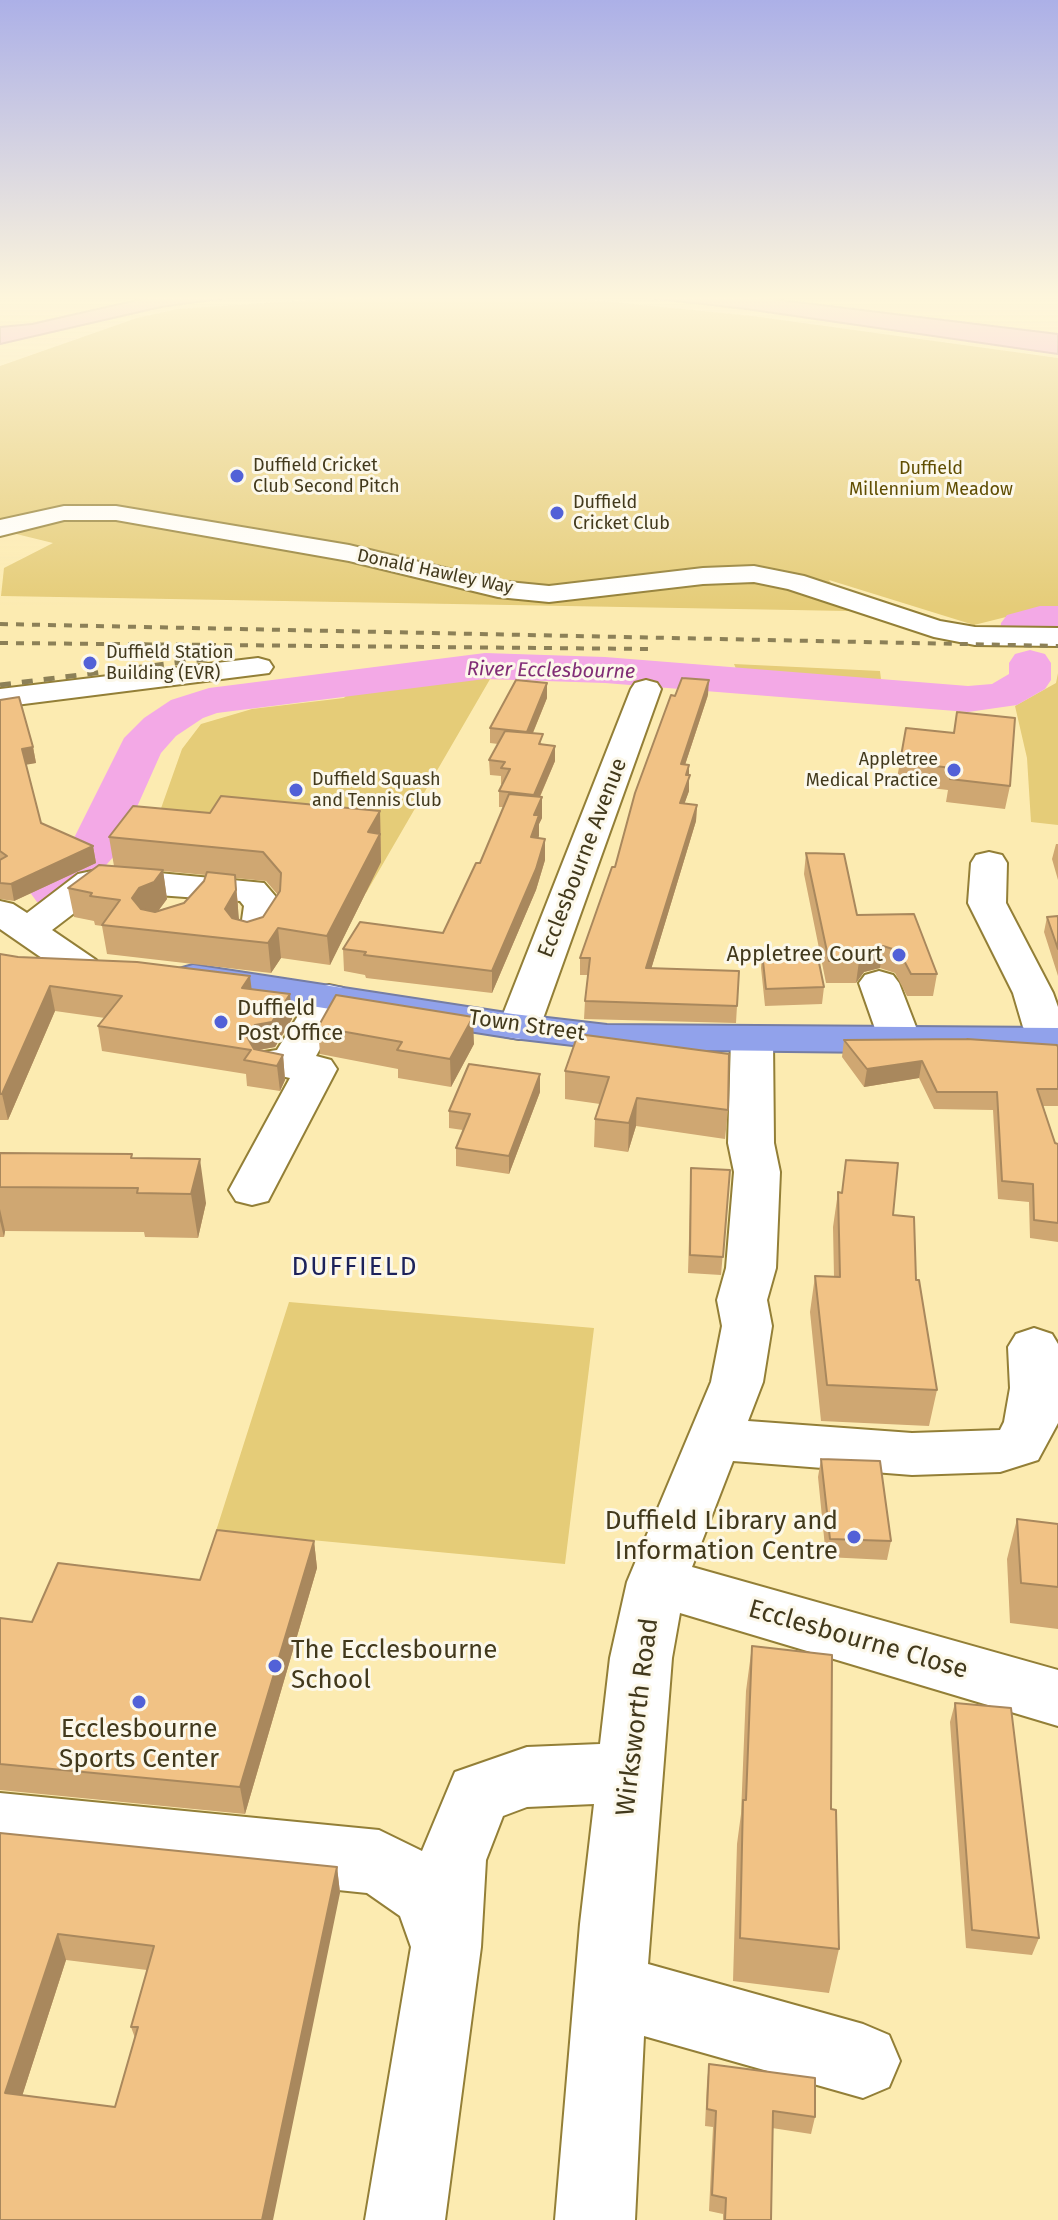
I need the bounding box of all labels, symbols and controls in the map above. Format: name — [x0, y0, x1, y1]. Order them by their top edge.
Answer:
place label: Duffield Cricket Club Second Pitch — [253, 455, 399, 498]
park label: Duffield Millennium Meadow — [849, 458, 1013, 500]
marker: Duffield Cricket Club Second Pitch — [228, 467, 246, 485]
place label: Duffield Cricket Club — [573, 492, 670, 534]
marker: Duffield Cricket Club — [548, 504, 566, 522]
street label: Donald Hawley Way — [355, 545, 515, 599]
place label: Duffield Station Building (EVR) — [106, 642, 234, 684]
marker: Duffield Station Building (EVR) — [81, 654, 99, 672]
water label: River Ecclesbourne — [467, 658, 635, 684]
place label: Appletree Medical Practice — [806, 749, 938, 792]
street label: Ecclesbourne Avenue — [533, 755, 633, 961]
marker: Appletree Medical Practice — [945, 761, 963, 779]
place label: Duffield Squash and Tennis Club — [312, 769, 442, 812]
marker: Duffield Squash and Tennis Club — [287, 781, 305, 799]
place label: Appletree Court — [726, 942, 883, 968]
marker: Appletree Court — [890, 946, 908, 964]
place label: Duffield Post Office — [237, 996, 343, 1048]
street label: Town Street — [467, 1005, 587, 1047]
marker: Duffield Post Office — [212, 1013, 230, 1031]
district label: DUFFIELD — [292, 1252, 418, 1284]
place label: Duffield Library and Information Centre — [605, 1506, 838, 1568]
marker: Duffield Library and Information Centre — [845, 1528, 863, 1546]
street label: Ecclesbourne Close — [745, 1594, 971, 1686]
street label: Wirksworth Road — [610, 1616, 666, 1818]
place label: The Ecclesbourne School — [291, 1635, 497, 1696]
marker: The Ecclesbourne School — [266, 1657, 284, 1675]
marker: Ecclesbourne Sports Center — [130, 1693, 148, 1711]
place label: Ecclesbourne Sports Center — [59, 1714, 219, 1776]

